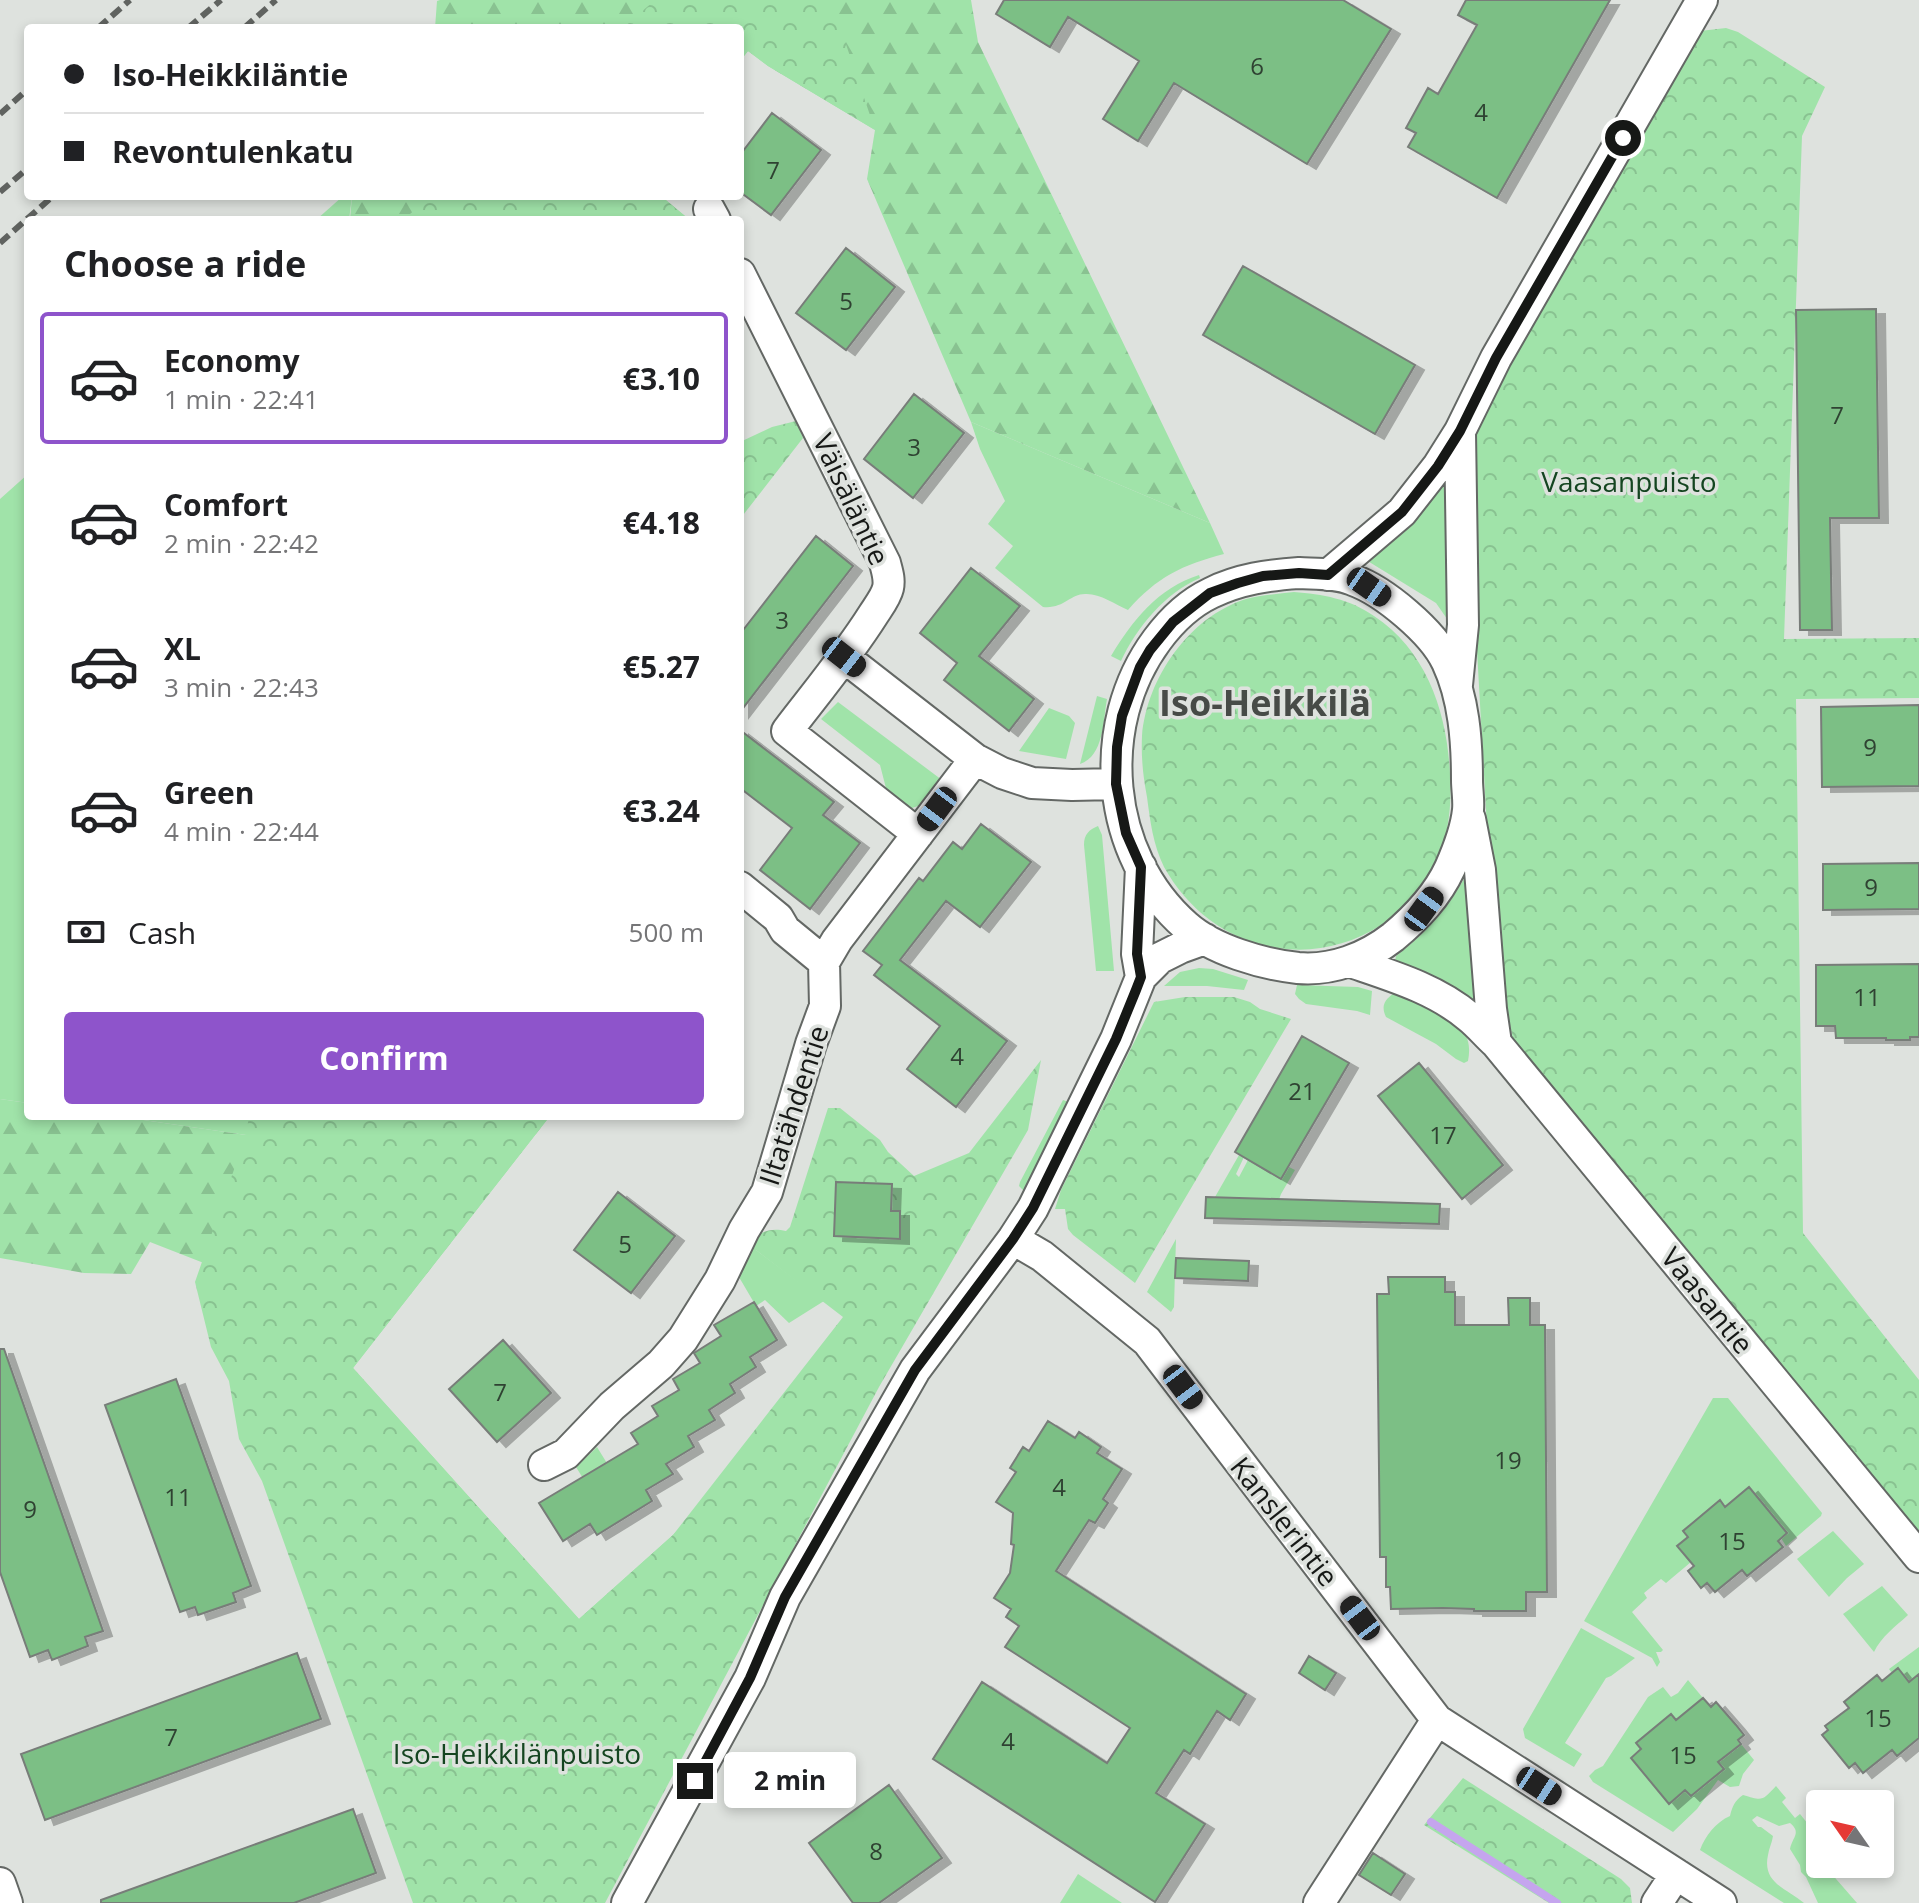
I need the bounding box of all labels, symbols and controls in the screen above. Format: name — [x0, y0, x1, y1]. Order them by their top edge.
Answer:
house number: 6 — [1250, 49, 1264, 82]
text: Iso-Heikkiläntie — [112, 54, 348, 95]
house number: 4 — [1474, 95, 1488, 128]
route start — [1605, 120, 1641, 156]
text: Revontulenkatu — [112, 131, 354, 172]
house number: 7 — [766, 153, 780, 186]
text: Choose a ride — [64, 239, 306, 288]
house number: 5 — [839, 284, 853, 317]
text: Economy — [164, 340, 300, 381]
icon: car — [68, 342, 140, 414]
text: €3.10 — [623, 358, 700, 399]
text: 1 min · 22:41 — [164, 381, 319, 417]
house number: 7 — [1830, 398, 1844, 431]
street label: Väisäläntie — [805, 427, 899, 571]
house number: 3 — [907, 430, 921, 463]
park label: Vaasanpuisto — [1541, 462, 1717, 500]
text: Comfort — [164, 484, 288, 525]
icon: car — [68, 486, 140, 558]
text: €4.18 — [623, 502, 700, 543]
text: 2 min · 22:42 — [164, 525, 319, 561]
car — [1342, 563, 1396, 611]
house number: 3 — [775, 603, 789, 636]
text: XL — [164, 628, 201, 669]
icon: car — [68, 630, 140, 702]
car — [818, 633, 870, 681]
text: €5.27 — [623, 646, 700, 687]
text: 3 min · 22:43 — [164, 669, 319, 705]
district label: Iso-Heikkilä — [1159, 678, 1371, 727]
house number: 9 — [1863, 730, 1877, 763]
text: Green — [164, 772, 255, 813]
icon: car — [68, 774, 140, 846]
car — [913, 783, 961, 835]
text: €3.24 — [623, 790, 700, 831]
text: 4 min · 22:44 — [164, 813, 319, 849]
house number: 9 — [1864, 870, 1878, 903]
car — [1400, 883, 1448, 935]
icon: cash — [64, 910, 108, 954]
text: Cash — [128, 912, 196, 953]
text: 500 m — [629, 914, 704, 950]
house number: 11 — [1853, 980, 1881, 1013]
button: Confirm — [64, 1012, 704, 1104]
street label: Iltatähdentie — [749, 1020, 837, 1190]
house number: 4 — [950, 1039, 964, 1072]
house number: 21 — [1288, 1074, 1316, 1107]
house number: 17 — [1429, 1118, 1457, 1151]
house number: 5 — [618, 1227, 632, 1260]
street label: Vaasantie — [1653, 1239, 1763, 1361]
car — [1159, 1361, 1207, 1413]
house number: 7 — [493, 1375, 507, 1408]
house number: 19 — [1494, 1443, 1522, 1476]
street label: Kanslerintie — [1222, 1448, 1348, 1594]
house number: 4 — [1052, 1470, 1066, 1503]
house number: 11 — [164, 1480, 192, 1513]
house number: 9 — [23, 1492, 37, 1525]
house number: 15 — [1718, 1524, 1746, 1557]
car — [1336, 1592, 1384, 1644]
house number: 15 — [1864, 1701, 1892, 1734]
house number: 7 — [164, 1720, 178, 1753]
house number: 4 — [1001, 1724, 1015, 1757]
park label: Iso-Heikkilänpuisto — [393, 1734, 641, 1772]
house number: 15 — [1669, 1738, 1697, 1771]
callout: 2 min — [723, 1753, 855, 1809]
text: 2 min — [754, 1762, 826, 1798]
route end — [677, 1763, 713, 1799]
car — [1512, 1763, 1566, 1809]
north arrow — [1806, 1790, 1894, 1878]
map controls — [1806, 1790, 1894, 1878]
house number: 8 — [869, 1834, 883, 1867]

